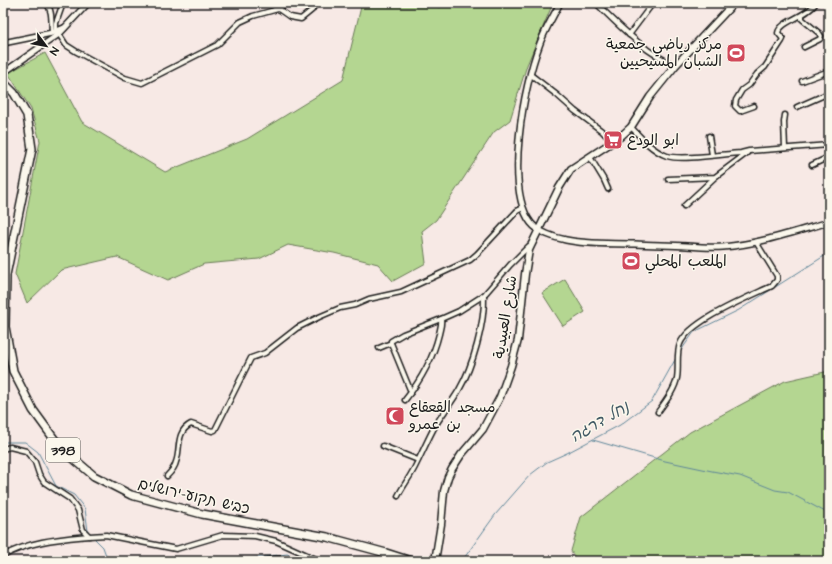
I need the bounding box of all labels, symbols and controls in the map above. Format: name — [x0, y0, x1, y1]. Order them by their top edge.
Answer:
north arrow — [26, 26, 66, 66]
place label: مركز رياضي جمعية الشبان المسيحيين — [606, 34, 722, 72]
sports icon: مركز رياضي جمعية الشبان المسيحيين — [725, 42, 747, 64]
text: N — [46, 44, 62, 58]
supermarket icon: ابو الودع — [602, 129, 624, 151]
place label: ابو الودع — [627, 130, 679, 151]
sports icon: الملعب المحلي — [620, 250, 642, 272]
place label: الملعب المحلي — [645, 251, 727, 274]
street label: شارع العبيدية — [489, 274, 522, 360]
water label: נחל דרגה — [566, 395, 634, 448]
place label: مسجد القعقاع بن عمرو — [408, 397, 495, 435]
mosque icon: مسجد القعقاع بن عمرو — [384, 405, 406, 427]
road number: 398 — [46, 438, 80, 462]
street label: כביש תקוע–ירושלים — [136, 473, 252, 520]

